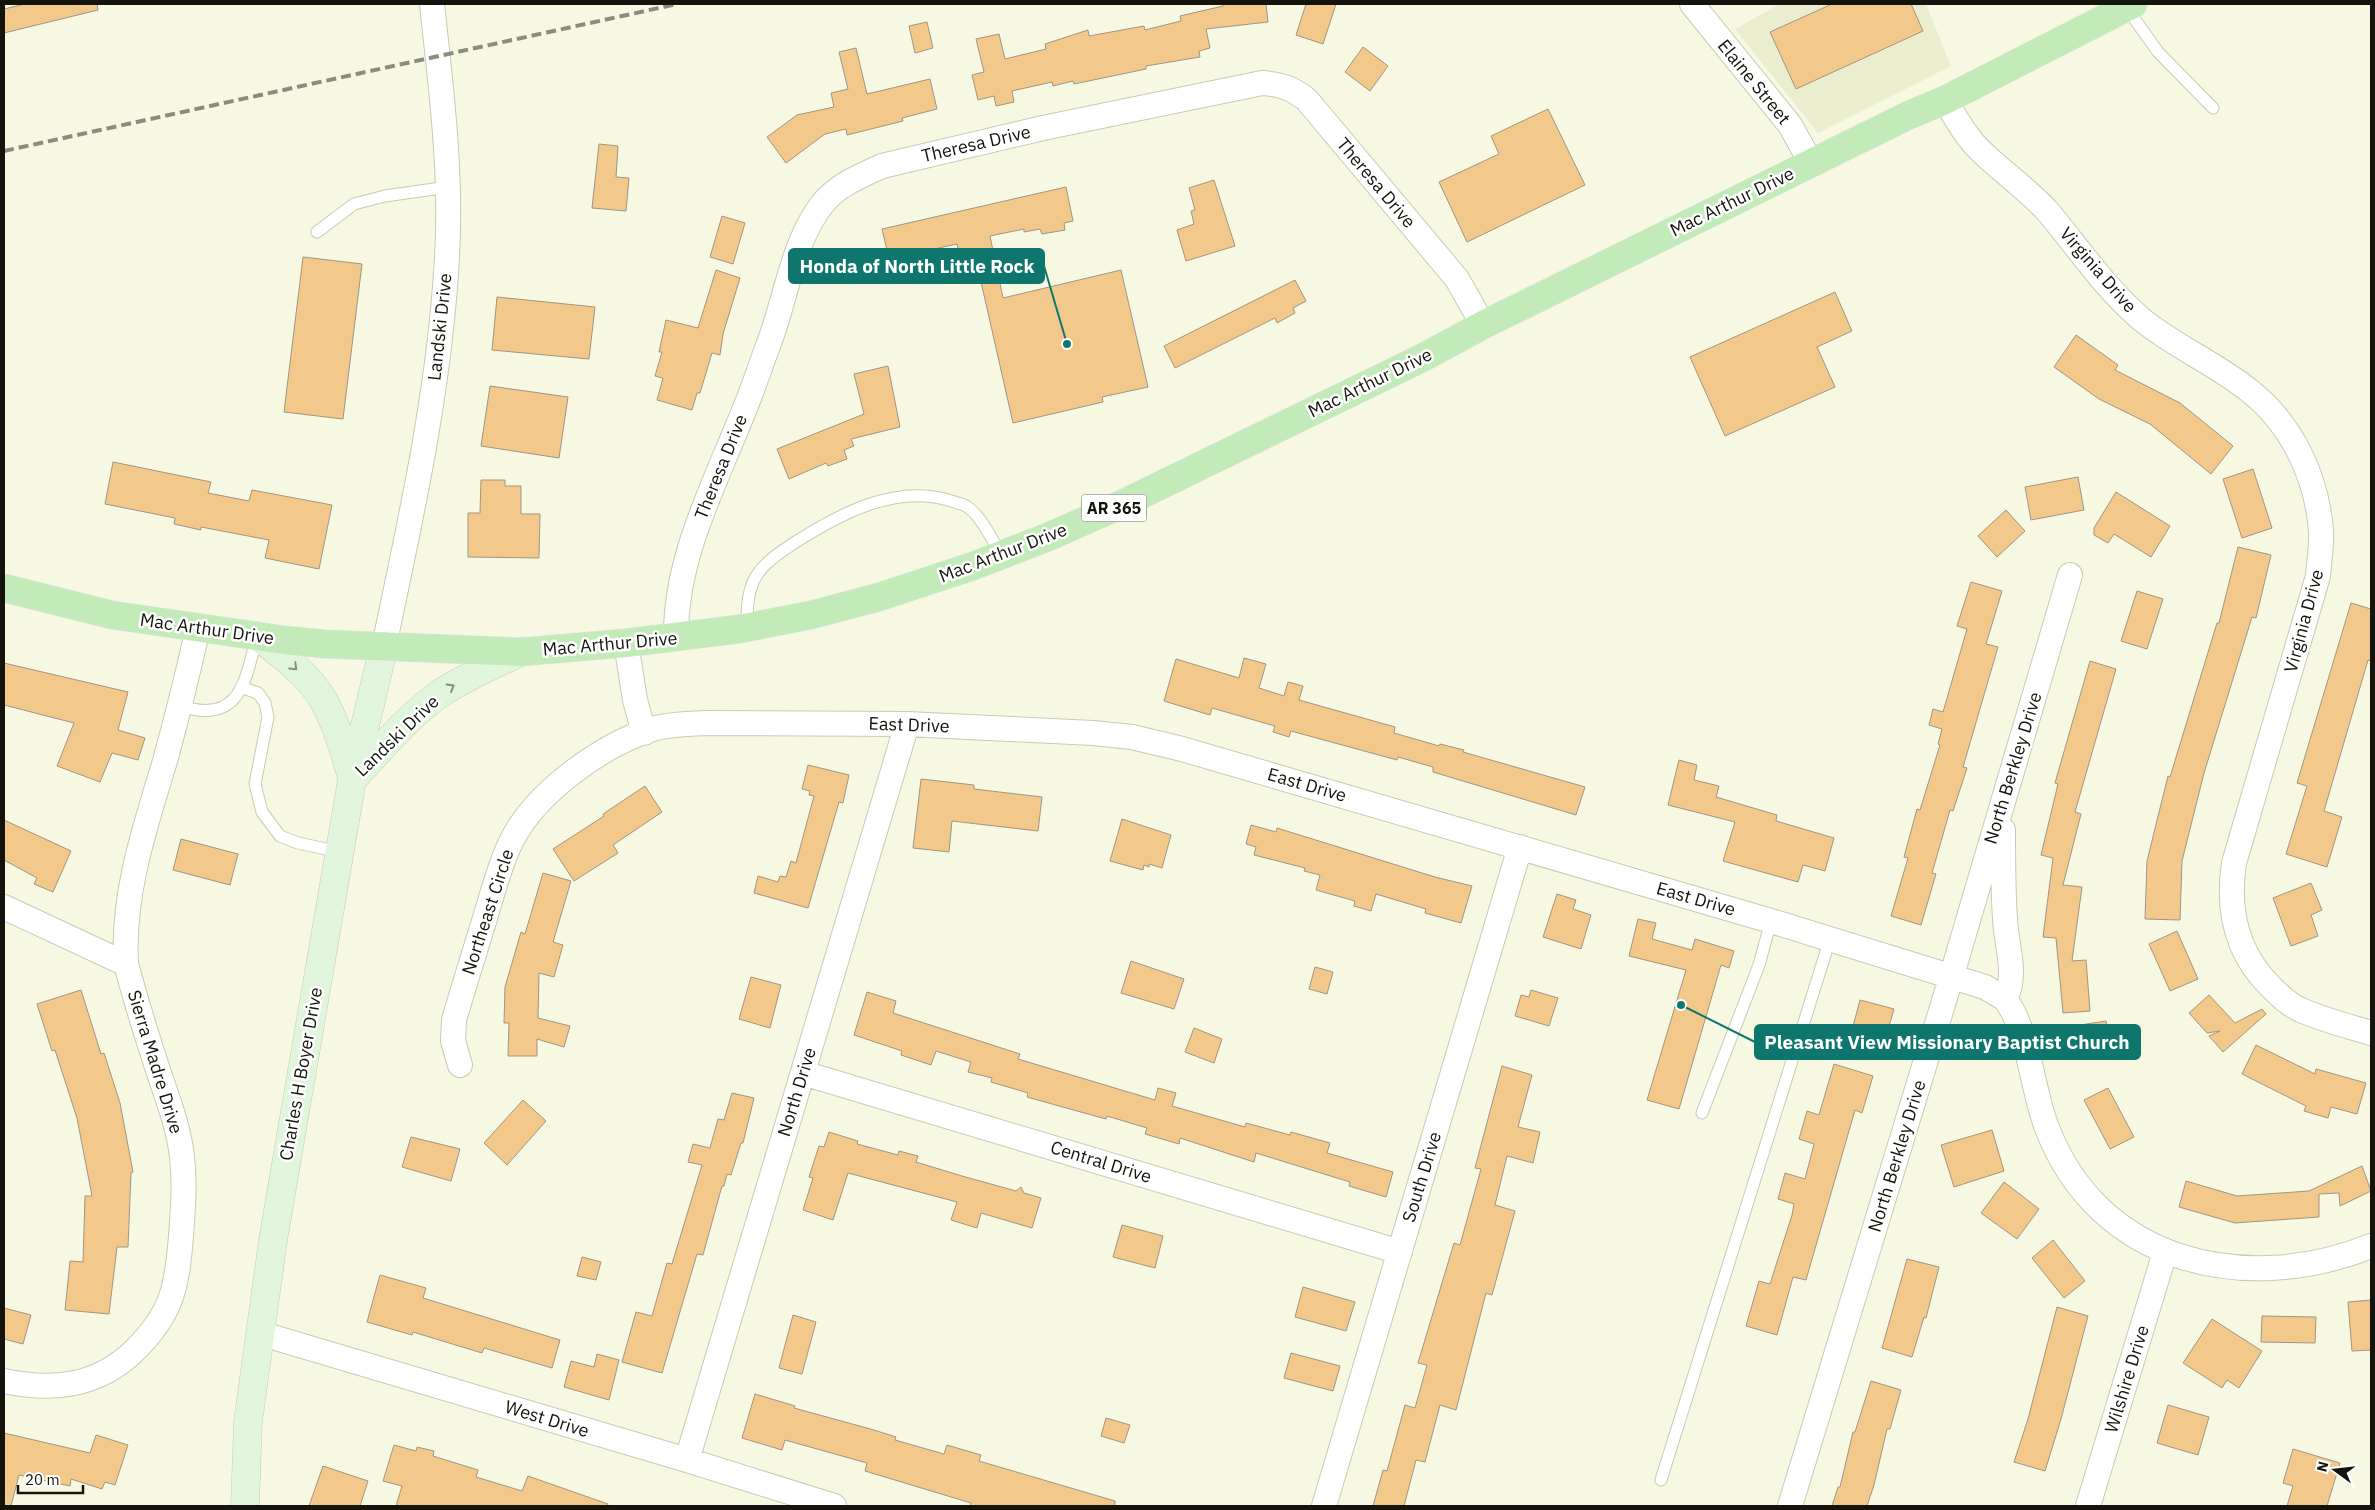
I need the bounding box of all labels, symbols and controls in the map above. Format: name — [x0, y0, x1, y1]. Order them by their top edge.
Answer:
street label: Elaine Street — [1713, 34, 1796, 129]
street label: Theresa Drive — [919, 120, 1033, 167]
street label: Theresa Drive — [1332, 133, 1421, 233]
street label: Mac Arthur Drive — [1666, 162, 1798, 242]
street label: Virginia Drive — [2055, 222, 2142, 317]
callout: Honda of North Little Rock — [789, 249, 1044, 283]
text: Honda of North Little Rock — [800, 254, 1034, 278]
street label: Landski Drive — [422, 272, 457, 382]
street label: Mac Arthur Drive — [1304, 343, 1436, 423]
street label: Theresa Drive — [689, 411, 752, 523]
road number: AR 365 — [1082, 494, 1146, 522]
street label: Mac Arthur Drive — [936, 518, 1070, 587]
street label: Virginia Drive — [2279, 567, 2328, 675]
street label: Mac Arthur Drive — [139, 608, 276, 649]
street label: Mac Arthur Drive — [542, 626, 678, 661]
one-way arrow — [289, 662, 298, 671]
one-way arrow — [446, 684, 455, 694]
street label: North Berkley Drive — [1978, 689, 2047, 847]
street label: Landski Drive — [350, 690, 444, 781]
street label: East Drive — [868, 712, 950, 737]
street label: East Drive — [1265, 762, 1349, 807]
street label: Northeast Circle — [456, 846, 519, 978]
street label: East Drive — [1654, 876, 1738, 921]
street label: Charles H Boyer Drive — [274, 985, 327, 1162]
street label: Sierra Madre Drive — [123, 987, 188, 1137]
callout: Pleasant View Missionary Baptist Church — [1755, 1025, 2140, 1059]
text: Pleasant View Missionary Baptist Church — [1764, 1030, 2130, 1054]
street label: North Drive — [772, 1044, 821, 1139]
street label: North Berkley Drive — [1862, 1077, 1931, 1235]
street label: South Drive — [1397, 1129, 1446, 1225]
street label: Central Drive — [1048, 1135, 1155, 1188]
street label: Wilshire Drive — [2099, 1322, 2154, 1435]
street label: West Drive — [502, 1395, 592, 1442]
north arrow — [2310, 1445, 2360, 1495]
text: N — [2312, 1459, 2332, 1474]
scale bar — [18, 1462, 82, 1494]
text: 20 m — [25, 1470, 60, 1489]

